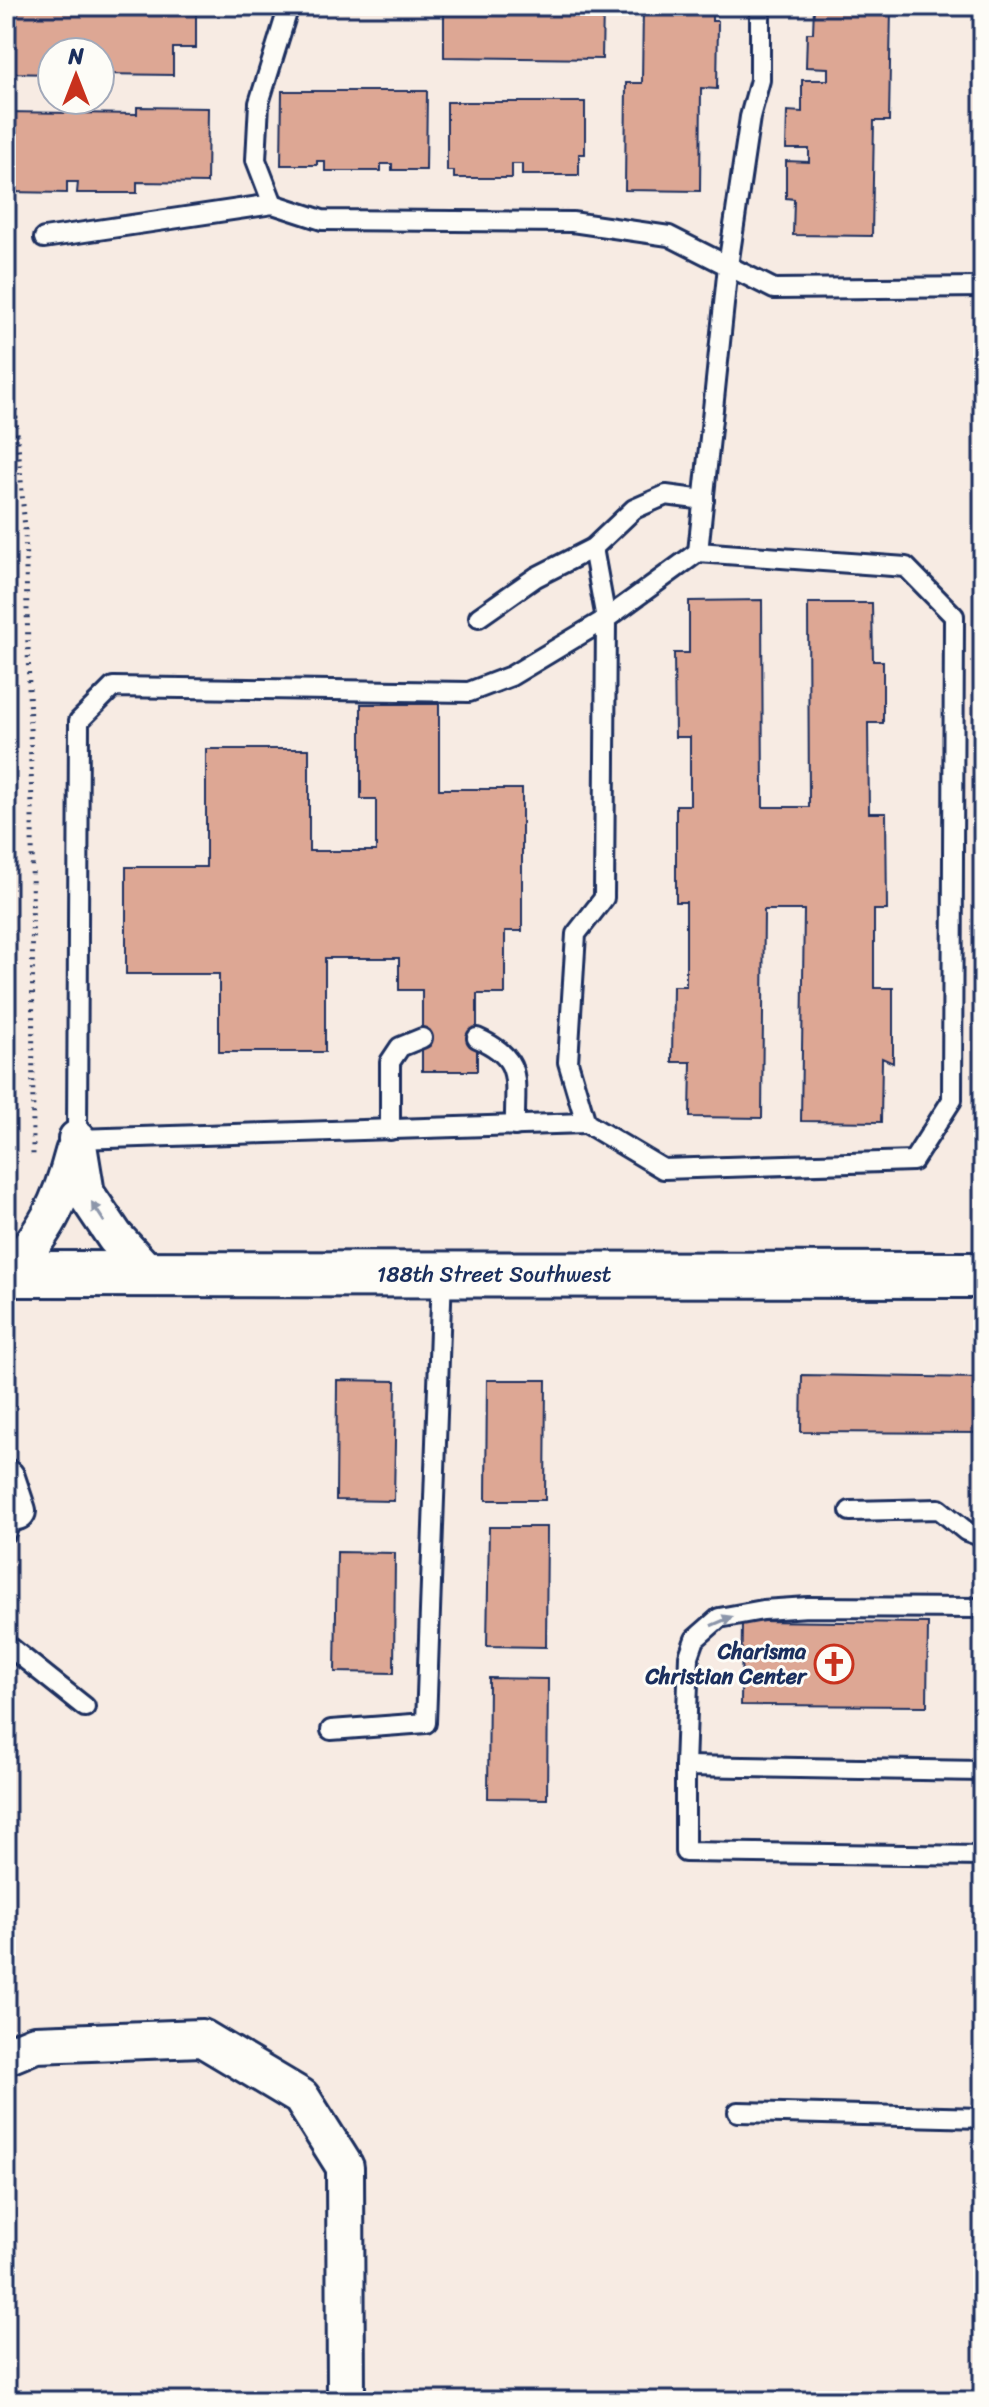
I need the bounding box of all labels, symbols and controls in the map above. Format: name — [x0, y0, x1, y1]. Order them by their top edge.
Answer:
north arrow — [36, 36, 116, 116]
text: N — [67, 37, 84, 76]
one-way arrow — [92, 1201, 106, 1223]
street label: 188th Street Southwest — [377, 1255, 612, 1294]
one-way arrow — [711, 1614, 734, 1627]
place label: Charisma Christian Center — [644, 1632, 808, 1696]
church icon: Charisma Christian Center — [813, 1643, 855, 1685]

